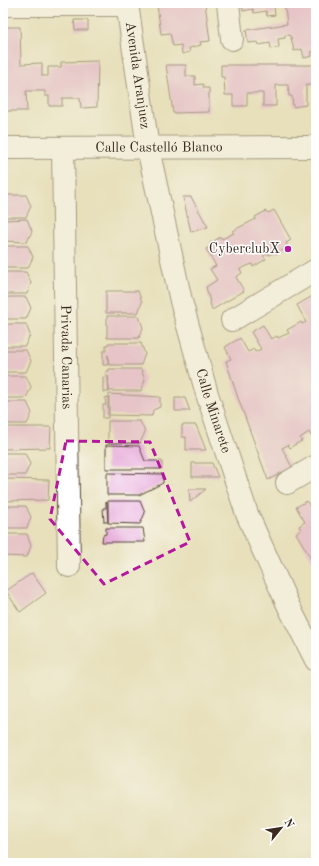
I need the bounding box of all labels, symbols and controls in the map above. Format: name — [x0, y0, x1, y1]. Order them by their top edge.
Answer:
street label: Avenida Aranjuez — [123, 21, 152, 130]
street label: Calle Castelló Blanco — [95, 140, 223, 155]
place label: CyberclubX — [209, 242, 280, 256]
marker: CyberclubX — [283, 244, 293, 254]
street label: Privada Canarias — [58, 305, 74, 409]
street label: Calle Minarete — [193, 367, 233, 455]
north arrow — [261, 808, 301, 848]
text: N — [281, 817, 296, 831]

